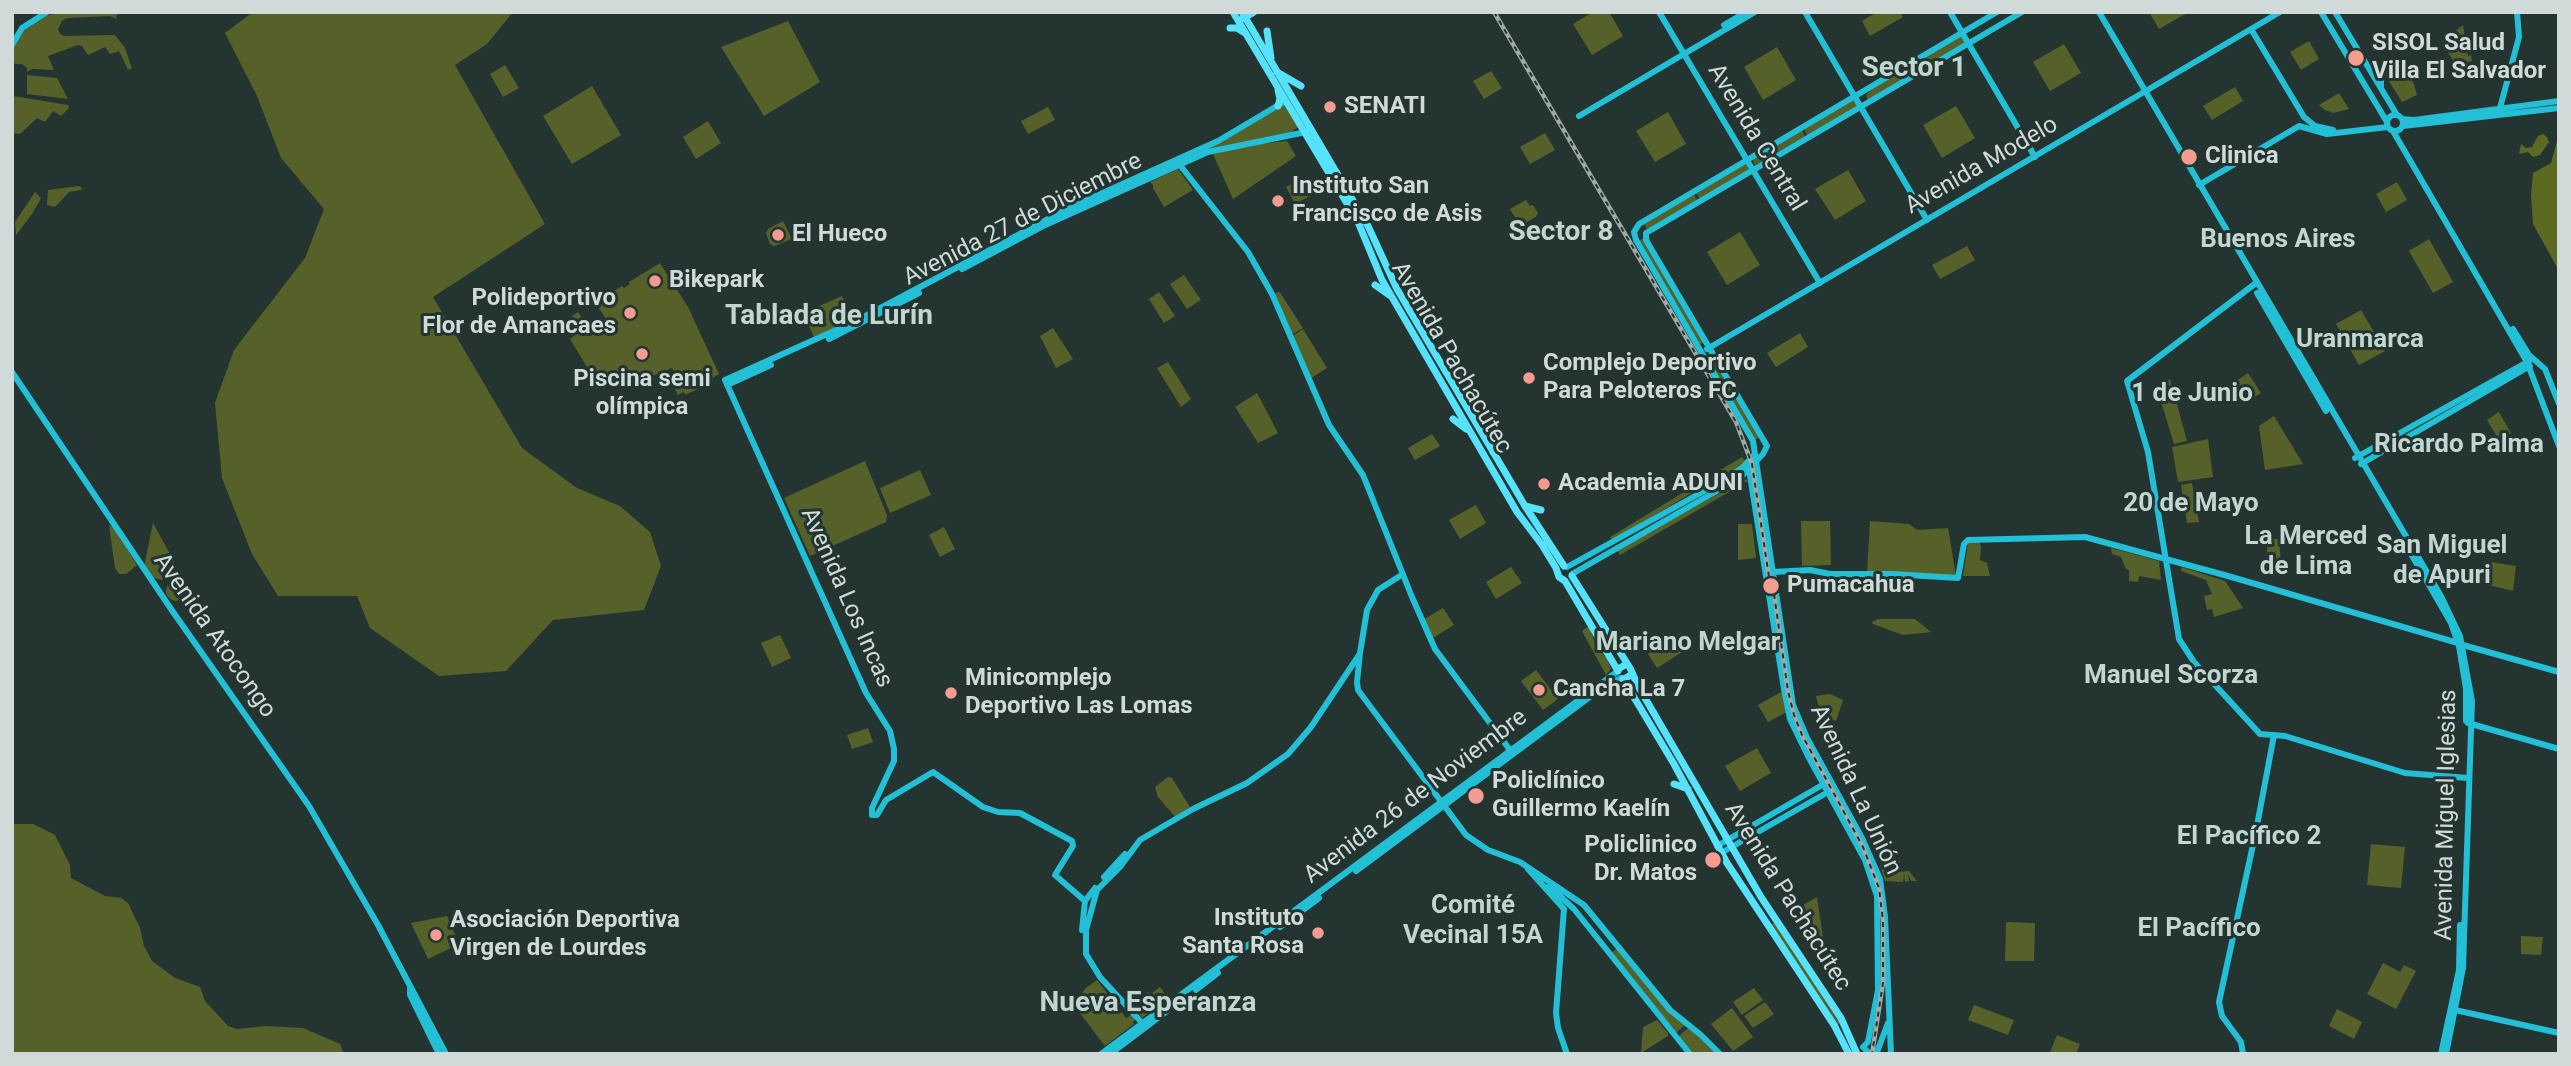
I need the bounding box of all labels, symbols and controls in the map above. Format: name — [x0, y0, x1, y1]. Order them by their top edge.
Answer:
place label: SISOL Salud Villa El Salvador — [2372, 30, 2546, 86]
marker: SISOL Salud Villa El Salvador — [2346, 48, 2366, 68]
district label: Sector 1 — [1861, 52, 1967, 86]
street label: Avenida Central — [1701, 59, 1811, 217]
place label: SENATI — [1344, 93, 1426, 121]
marker: SENATI — [1322, 99, 1338, 115]
street label: Avenida Modelo — [1901, 111, 2063, 221]
place label: Clinica — [2205, 143, 2279, 171]
street label: Avenida 27 de Diciembre — [899, 147, 1147, 293]
marker: Clinica — [2179, 147, 2199, 167]
place label: Instituto San Francisco de Asis — [1292, 173, 1482, 229]
marker: Instituto San Francisco de Asis — [1270, 193, 1286, 209]
district label: Sector 8 — [1508, 216, 1614, 250]
place label: El Hueco — [792, 221, 887, 249]
district label: Buenos Aires — [2200, 224, 2356, 256]
marker: El Hueco — [770, 227, 786, 243]
street label: Avenida Pachacútec — [1384, 257, 1518, 459]
place label: Bikepark — [669, 267, 764, 295]
marker: Bikepark — [647, 273, 663, 289]
place label: Polideportivo Flor de Amancaes — [422, 285, 616, 341]
district label: Tablada de Lurín — [725, 300, 933, 334]
marker: Polideportivo Flor de Amancaes — [622, 305, 638, 321]
district label: Uranmarca — [2296, 324, 2424, 356]
marker: Piscina semi olímpica — [634, 346, 650, 362]
place label: Complejo Deportivo Para Peloteros FC — [1543, 350, 1757, 406]
place label: Piscina semi olímpica — [573, 366, 711, 422]
marker: Complejo Deportivo Para Peloteros FC — [1521, 370, 1537, 386]
district label: 1 de Junio — [2131, 378, 2253, 410]
district label: Ricardo Palma — [2374, 429, 2544, 461]
place label: Academia ADUNI — [1558, 470, 1743, 498]
marker: Academia ADUNI — [1536, 476, 1552, 492]
district label: 20 de Mayo — [2123, 488, 2259, 520]
street label: Avenida Los Incas — [793, 504, 899, 692]
district label: La Merced de Lima — [2245, 521, 2367, 582]
district label: San Miguel de Apuri — [2377, 530, 2507, 592]
street label: Avenida Atocongo — [146, 548, 282, 724]
place label: Pumacahua — [1787, 572, 1915, 600]
marker: Pumacahua — [1761, 576, 1781, 596]
district label: Mariano Melgar — [1596, 627, 1780, 659]
district label: Manuel Scorza — [2084, 660, 2258, 692]
place label: Minicomplejo Deportivo Las Lomas — [965, 665, 1193, 721]
place label: Cancha La 7 — [1553, 676, 1685, 704]
marker: Cancha La 7 — [1531, 682, 1547, 698]
marker: Minicomplejo Deportivo Las Lomas — [943, 685, 959, 701]
street label: Avenida Miguel Iglesias — [2430, 689, 2464, 941]
street label: Avenida La Unión — [1803, 700, 1907, 880]
street label: Avenida 26 de Noviembre — [1299, 704, 1533, 890]
place label: Policlínico Guillermo Kaelín — [1492, 768, 1670, 824]
marker: Policlínico Guillermo Kaelín — [1466, 786, 1486, 806]
street label: Avenida Pachacútec — [1717, 797, 1857, 997]
district label: El Pacífico 2 — [2177, 821, 2321, 853]
place label: Policlinico Dr. Matos — [1584, 832, 1697, 888]
marker: Policlinico Dr. Matos — [1703, 850, 1723, 870]
district label: Comité Vecinal 15A — [1403, 890, 1543, 951]
place label: Instituto Santa Rosa — [1182, 905, 1304, 961]
place label: Asociación Deportiva Virgen de Lourdes — [450, 907, 680, 963]
district label: El Pacífico — [2137, 913, 2261, 945]
marker: Instituto Santa Rosa — [1310, 925, 1326, 941]
marker: Asociación Deportiva Virgen de Lourdes — [428, 927, 444, 943]
district label: Nueva Esperanza — [1039, 987, 1257, 1021]

